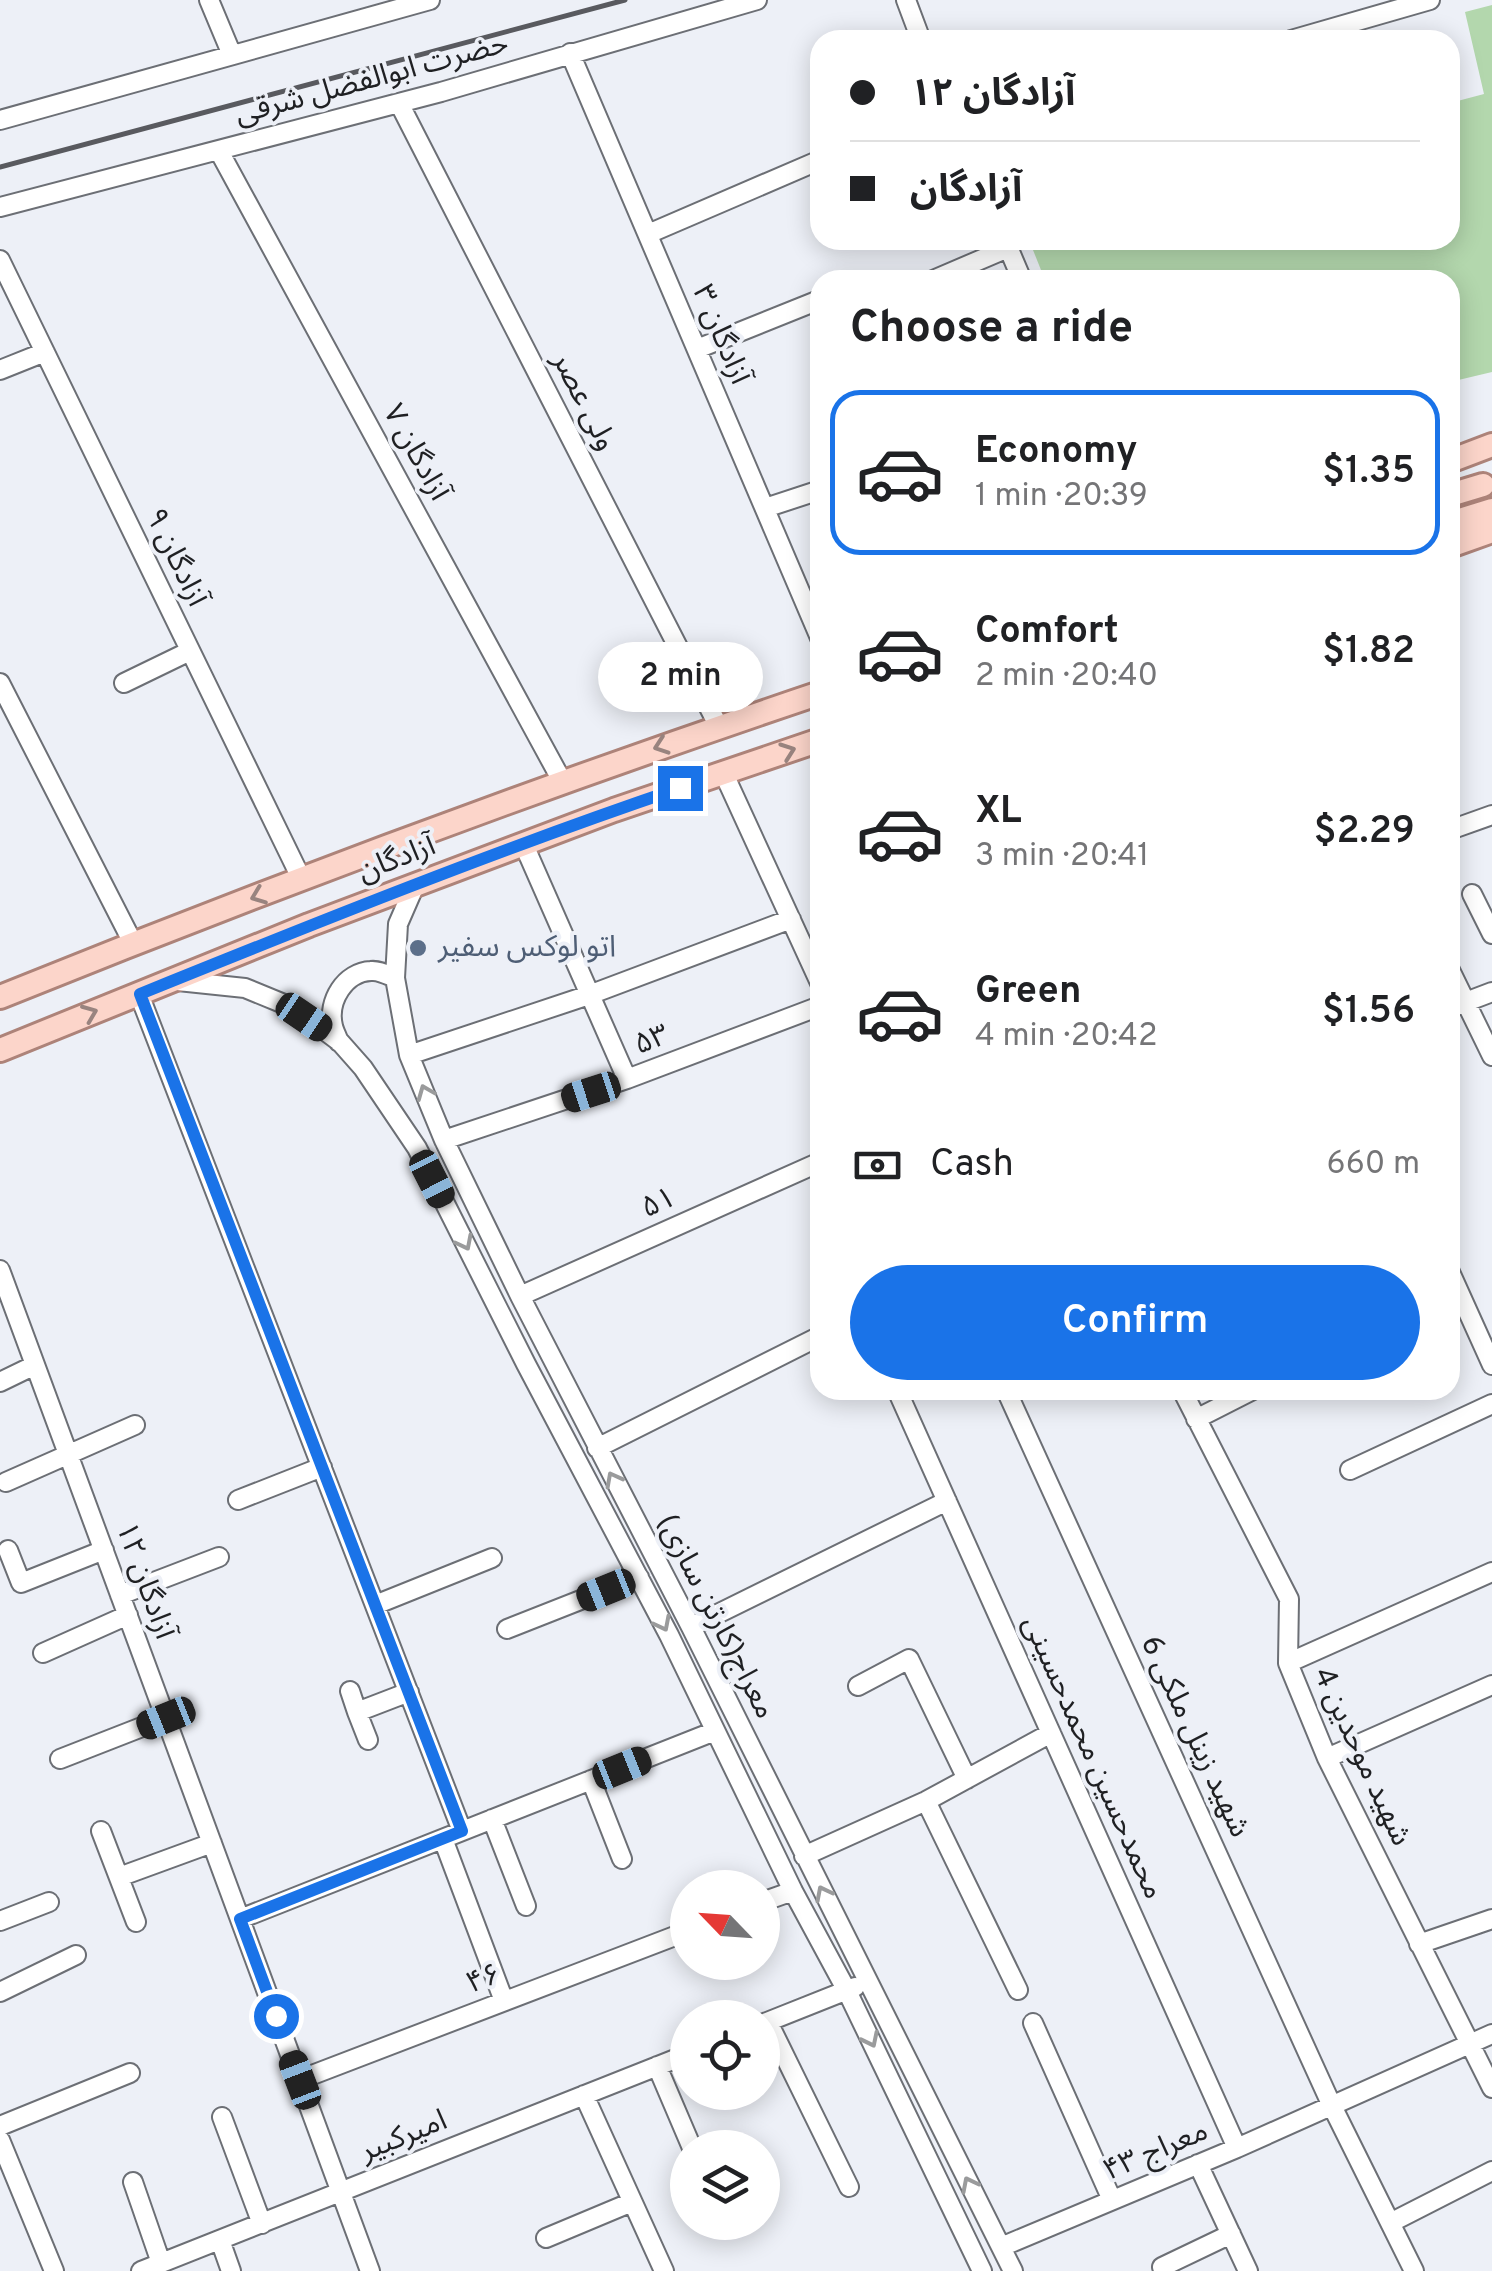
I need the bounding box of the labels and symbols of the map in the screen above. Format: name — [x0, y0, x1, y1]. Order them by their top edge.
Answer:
street label: حضرت ابوالفضل شرقی — [231, 26, 513, 134]
street label: ۳ آزادگان — [683, 280, 758, 392]
street label: ولی عصر — [542, 346, 623, 458]
street label: ۷ آزادگان — [373, 398, 457, 509]
street label: ۹ آزادگان — [135, 503, 215, 614]
callout: 2 min — [598, 643, 762, 713]
one-way arrow — [654, 735, 671, 755]
one-way arrow — [778, 742, 795, 763]
route end — [658, 766, 703, 811]
street label: آزادگان — [353, 828, 442, 892]
one-way arrow — [251, 884, 268, 905]
place label: اتو لوکس سفیر — [437, 930, 616, 967]
marker: اتو لوکس سفیر — [407, 937, 429, 959]
car — [271, 988, 337, 1046]
one-way arrow — [81, 1005, 98, 1025]
street label: ۵۳ — [629, 1018, 675, 1064]
car — [558, 1068, 624, 1116]
one-way arrow — [416, 1085, 436, 1102]
car — [405, 1145, 459, 1213]
street label: ۵۱ — [636, 1180, 682, 1228]
one-way arrow — [452, 1232, 472, 1250]
one-way arrow — [606, 1471, 625, 1489]
street label: معراج(کارتن سازی) — [647, 1509, 782, 1726]
street label: ۱۲ آزادگان — [106, 1517, 183, 1646]
car — [573, 1565, 639, 1615]
street label: محمدحسین محمدحسینی — [1013, 1611, 1171, 1905]
one-way arrow — [651, 1614, 670, 1632]
street label: 6 شهید زینل ملکی — [1131, 1630, 1257, 1844]
street label: 4 شهید موحدین — [1303, 1662, 1419, 1852]
car — [133, 1693, 199, 1743]
car — [589, 1743, 655, 1793]
north arrow — [670, 1870, 780, 1980]
one-way arrow — [816, 1886, 835, 1904]
street label: ۴۶ — [461, 1957, 507, 2003]
route start — [254, 1994, 299, 2039]
one-way arrow — [858, 2030, 878, 2048]
car — [275, 2047, 325, 2113]
street label: امیرکبیر — [354, 2103, 453, 2171]
street label: معراج ۴۳ — [1098, 2113, 1214, 2191]
one-way arrow — [961, 2176, 981, 2194]

